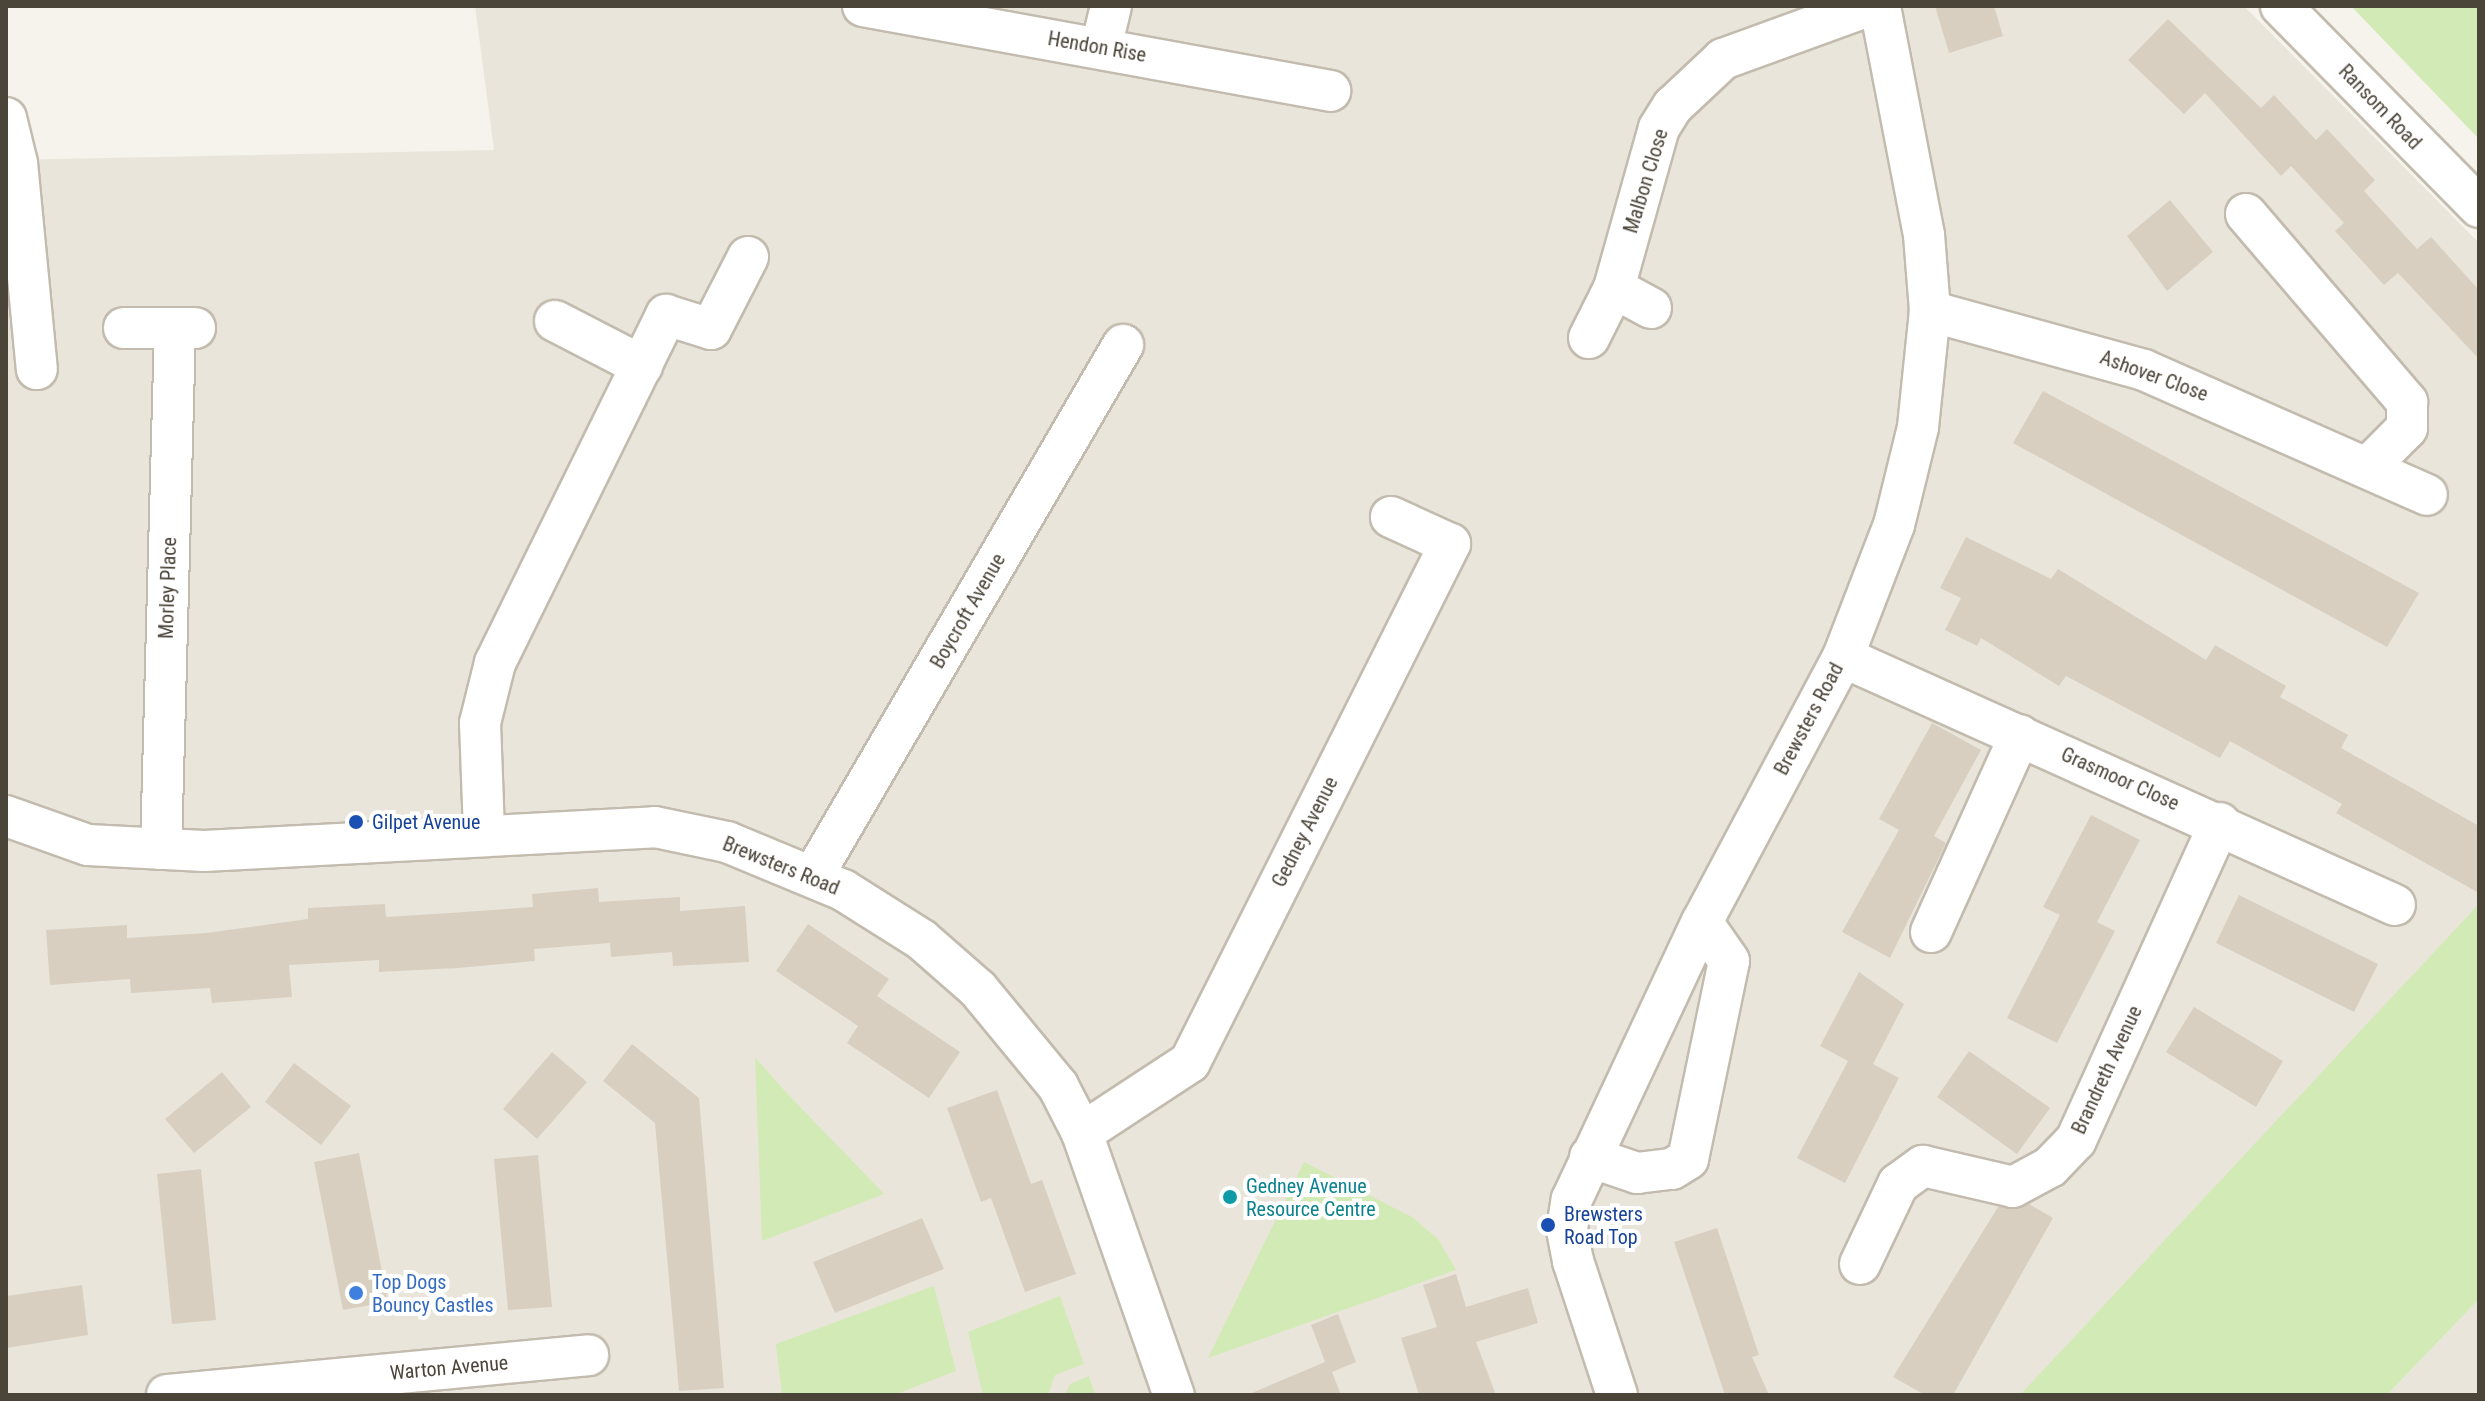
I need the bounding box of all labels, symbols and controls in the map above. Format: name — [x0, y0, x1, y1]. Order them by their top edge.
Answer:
street label: Hendon Rise — [1046, 27, 1148, 67]
street label: Ransom Road — [2334, 60, 2426, 154]
street label: Malbon Close — [1619, 126, 1673, 236]
street label: Ashover Close — [2097, 345, 2211, 407]
street label: Morley Place — [154, 537, 182, 639]
street label: Boycroft Avenue — [925, 549, 1011, 673]
street label: Brewsters Road — [1769, 659, 1849, 779]
street label: Grasmoor Close — [2057, 742, 2183, 816]
street label: Gedney Avenue — [1267, 773, 1343, 891]
place label: Gilpet Avenue — [372, 810, 480, 834]
marker: Gilpet Avenue — [347, 813, 365, 831]
street label: Brewsters Road — [719, 832, 843, 900]
street label: Brandreth Avenue — [2067, 1002, 2147, 1138]
place label: Gedney Avenue Resource Centre — [1246, 1174, 1376, 1221]
marker: Gedney Avenue Resource Centre — [1221, 1188, 1239, 1206]
place label: Brewsters Road Top — [1564, 1202, 1643, 1249]
marker: Brewsters Road Top — [1539, 1216, 1557, 1234]
place label: Top Dogs Bouncy Castles — [372, 1270, 494, 1317]
marker: Top Dogs Bouncy Castles — [347, 1284, 365, 1302]
street label: Warton Avenue — [389, 1351, 509, 1385]

